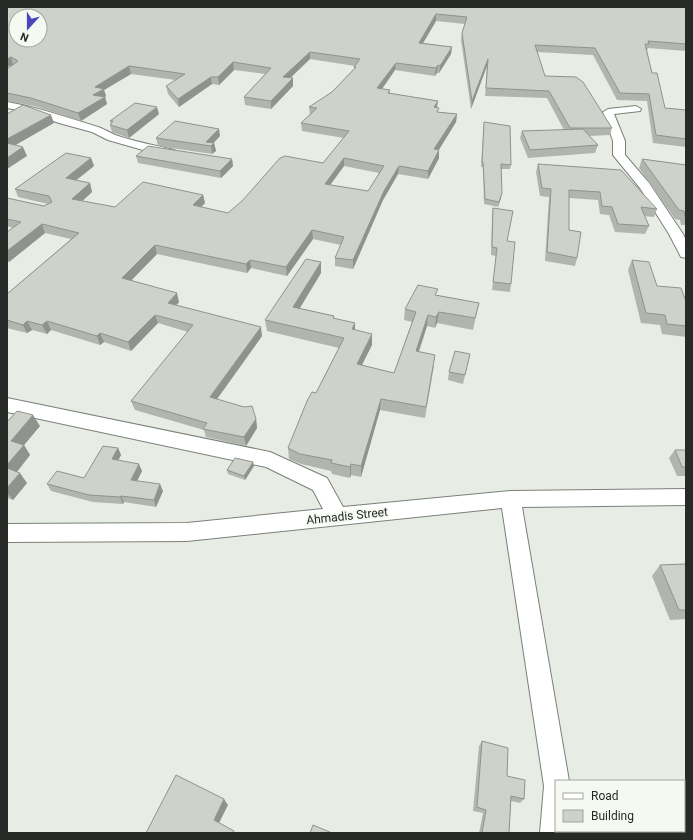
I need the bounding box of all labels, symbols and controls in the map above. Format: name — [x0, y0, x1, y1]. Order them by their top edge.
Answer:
north arrow — [8, 8, 48, 48]
text: N — [18, 29, 31, 44]
street label: Ahmadis Street — [305, 505, 389, 527]
legend — [555, 780, 685, 832]
text: Road — [591, 789, 619, 803]
text: Building — [591, 809, 634, 823]

